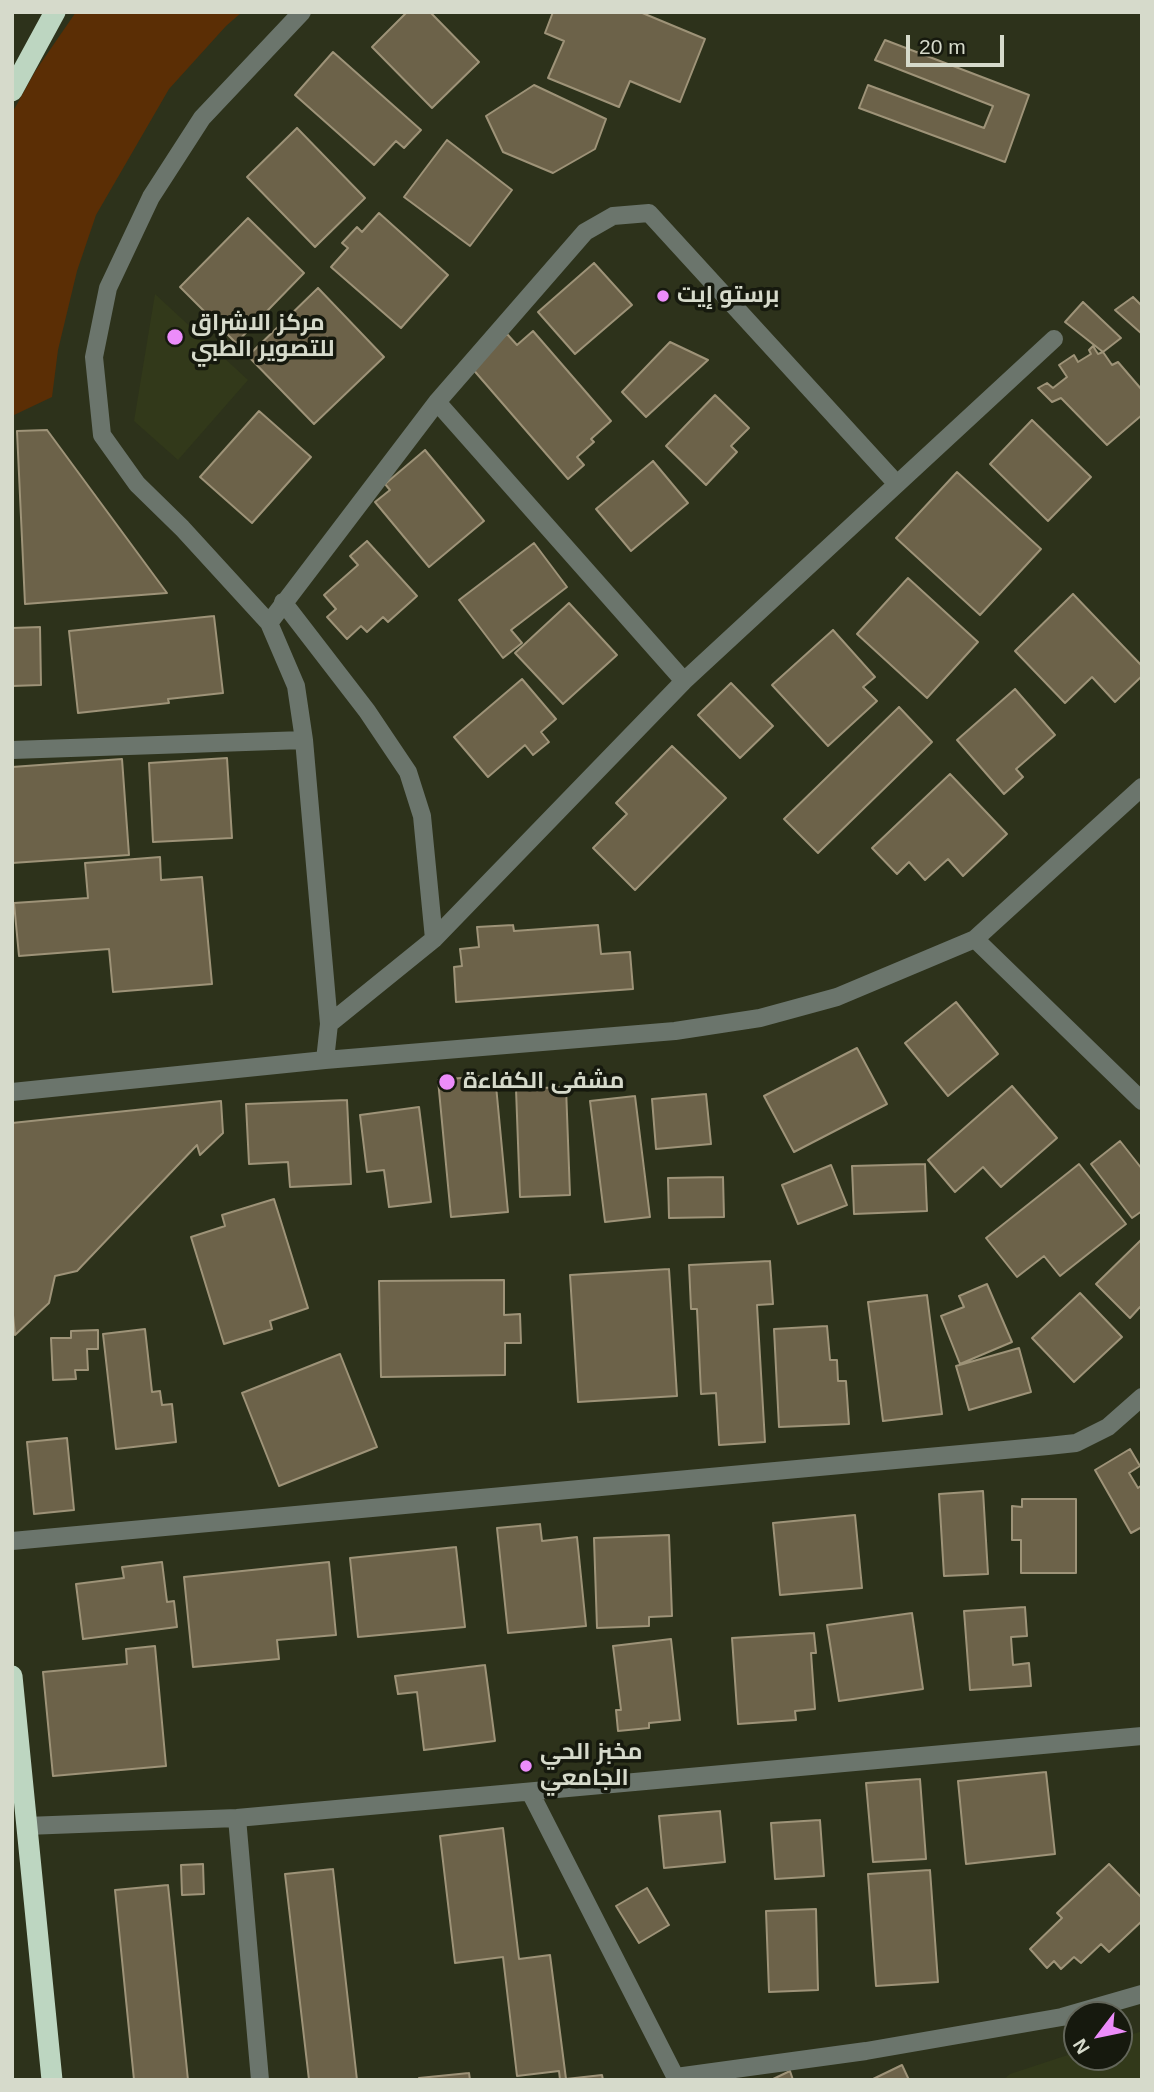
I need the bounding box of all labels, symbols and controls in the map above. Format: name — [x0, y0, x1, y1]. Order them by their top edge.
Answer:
scale bar — [909, 21, 1007, 65]
text: 20 m — [919, 35, 966, 58]
place label: برستو إيت — [677, 282, 779, 310]
marker: برستو إيت — [655, 288, 671, 304]
place label: مركز الاشراق للتصوير الطبي — [191, 310, 335, 364]
marker: مركز الاشراق للتصوير الطبي — [165, 327, 185, 347]
place label: مشفى الكفاءة — [463, 1068, 624, 1096]
marker: مشفى الكفاءة — [437, 1072, 457, 1092]
place label: مخبز الحي الجامعي — [540, 1739, 642, 1793]
marker: مخبز الحي الجامعي — [518, 1758, 534, 1774]
north arrow — [1063, 2001, 1133, 2071]
text: N — [1069, 2035, 1094, 2058]

